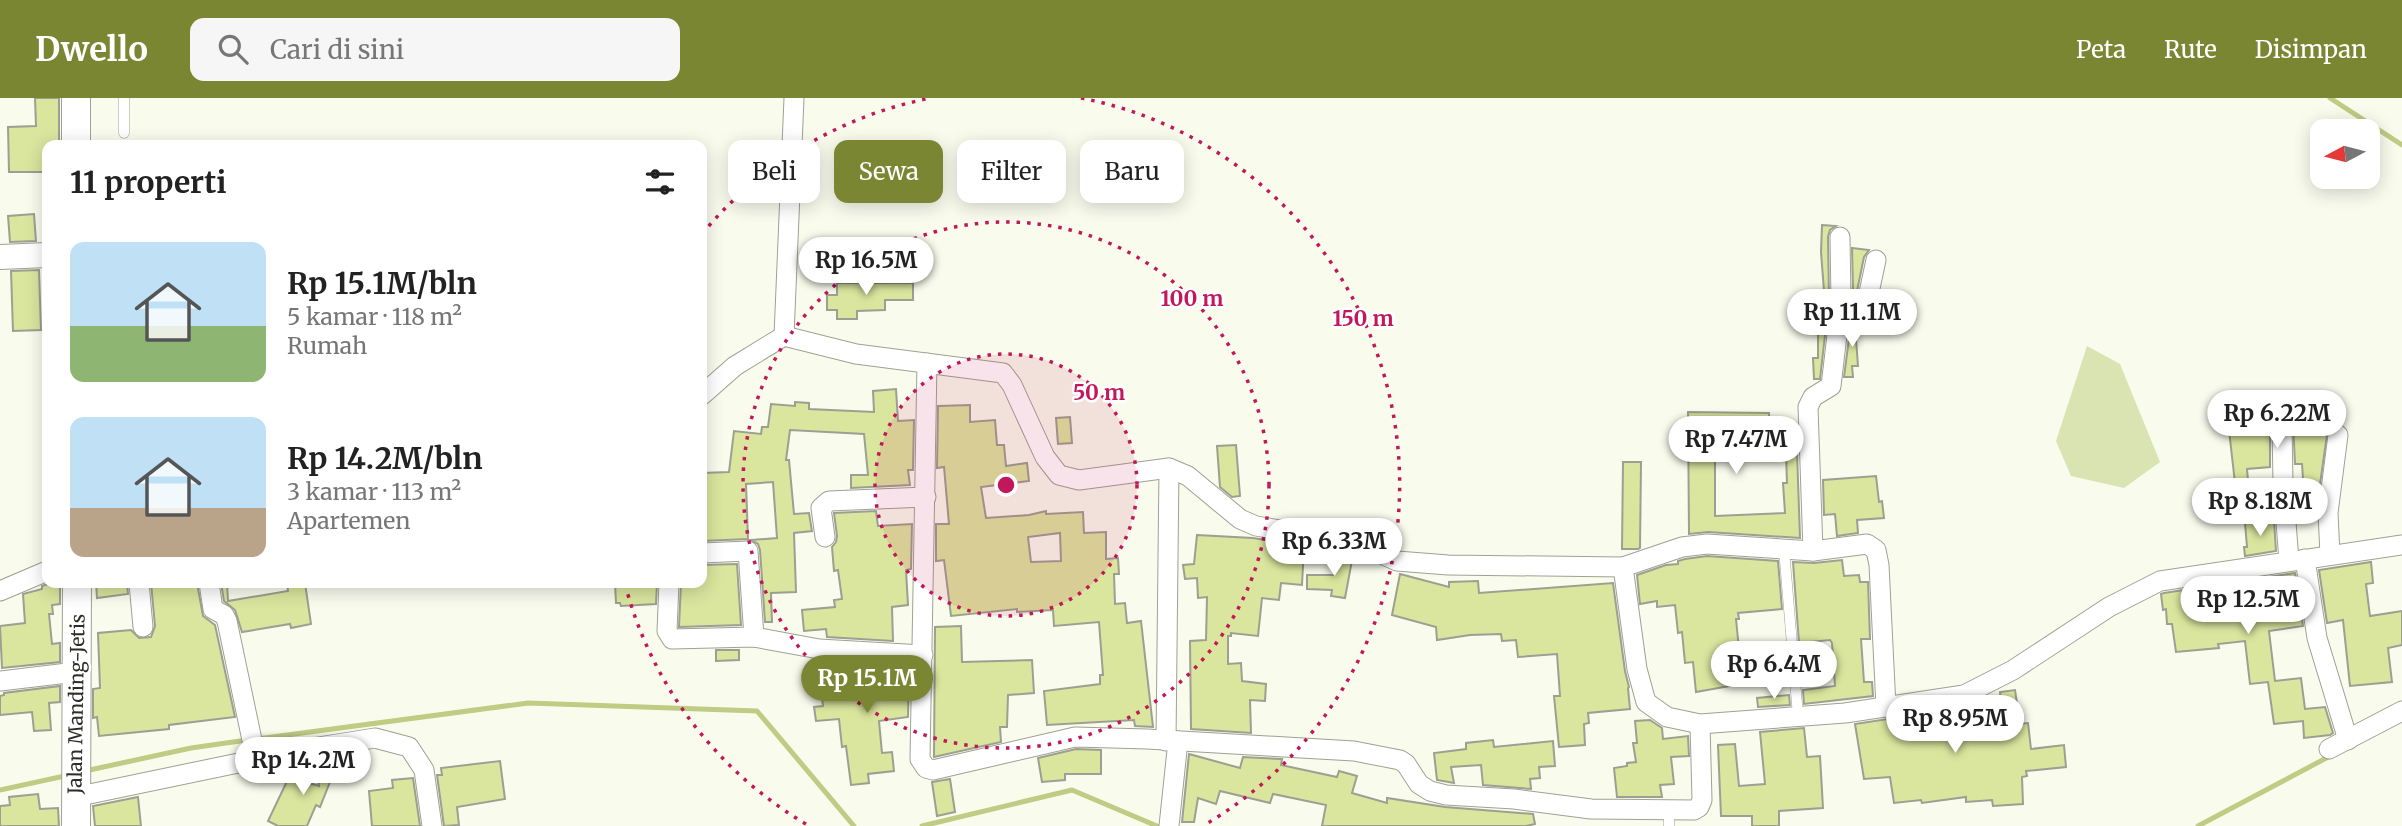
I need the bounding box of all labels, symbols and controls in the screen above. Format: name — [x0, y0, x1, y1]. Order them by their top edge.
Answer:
search box — [190, 18, 680, 81]
text: Dwello — [35, 29, 148, 70]
icon: search — [214, 30, 252, 68]
text: Cari di sini — [270, 33, 404, 66]
text: Peta — [2076, 34, 2126, 65]
text: Rute — [2164, 34, 2217, 65]
text: Disimpan — [2255, 34, 2367, 65]
north arrow — [2310, 119, 2380, 189]
map controls — [2310, 119, 2380, 189]
chip: Beli — [728, 140, 820, 203]
chip: Sewa — [834, 140, 943, 203]
chip: Filter — [957, 140, 1066, 203]
chip: Baru — [1080, 140, 1184, 203]
text: 11 properti — [70, 163, 227, 201]
icon: filters — [641, 163, 679, 201]
pin: Rp 16.5M — [794, 238, 938, 297]
text: Rp 16.5M — [815, 245, 917, 274]
text: Rp 15.1M/bln — [287, 264, 477, 302]
icon: home — [126, 270, 210, 354]
text: 100 m — [1161, 285, 1223, 312]
pin: Rp 11.1M — [1780, 289, 1924, 349]
text: Rp 11.1M — [1803, 297, 1901, 326]
text: 5 kamar · 118 m² — [287, 302, 462, 331]
text: 150 m — [1332, 305, 1394, 332]
text: Rumah — [287, 331, 367, 360]
text: 50 m — [1073, 379, 1125, 406]
pin: Rp 6.22M — [2205, 390, 2349, 450]
text: Rp 6.22M — [2223, 398, 2331, 427]
pin: Rp 7.47M — [1664, 416, 1808, 476]
text: Rp 7.47M — [1685, 424, 1787, 453]
text: Rp 14.2M/bln — [287, 439, 483, 477]
icon: home — [126, 445, 210, 529]
centre of rings — [994, 473, 1018, 497]
text: 3 kamar · 113 m² — [287, 477, 461, 506]
pin: Rp 8.18M — [2188, 478, 2332, 538]
text: Rp 8.18M — [2208, 486, 2312, 515]
text: Apartemen — [287, 506, 411, 535]
pin: Rp 6.33M — [1262, 518, 1406, 578]
text: Rp 6.33M — [1281, 526, 1387, 555]
pin: Rp 12.5M — [2176, 576, 2320, 636]
text: Rp 12.5M — [2196, 584, 2300, 613]
street label: Jalan Manding-Jetis — [62, 614, 90, 795]
pin: Rp 6.4M — [1709, 642, 1839, 701]
text: Rp 6.4M — [1727, 649, 1821, 678]
pin: Rp 15.1M — [795, 656, 939, 715]
text: Rp 15.1M — [817, 663, 917, 692]
pin: Rp 8.95M — [1883, 696, 2027, 755]
text: Rp 8.95M — [1902, 703, 2008, 732]
pin: Rp 14.2M — [231, 738, 375, 797]
text: Rp 14.2M — [251, 745, 355, 774]

